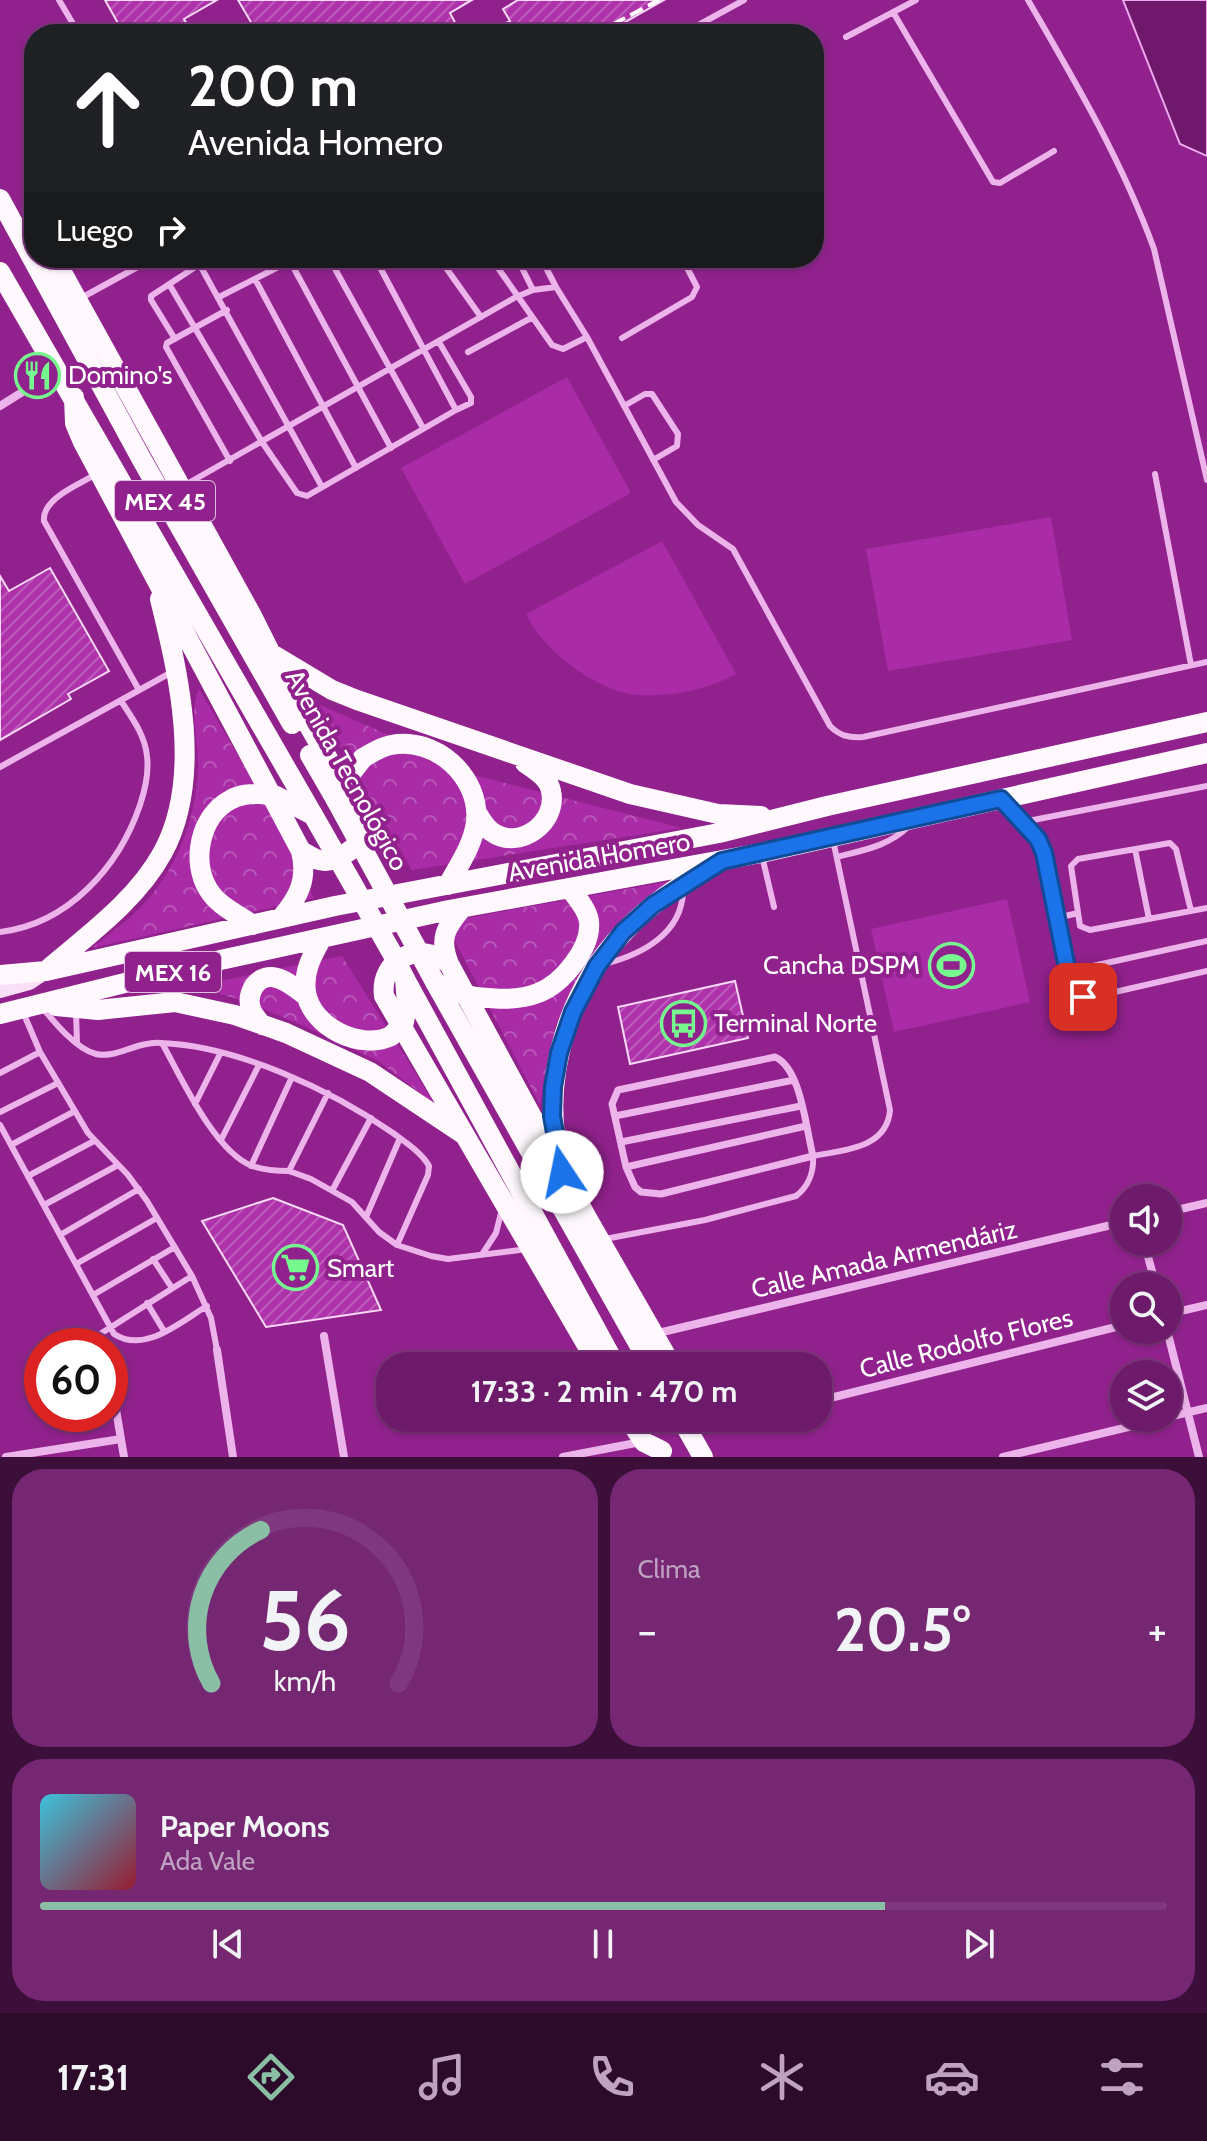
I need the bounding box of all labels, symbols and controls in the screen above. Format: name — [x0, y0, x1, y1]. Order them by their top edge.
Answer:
text: 200 m — [188, 52, 358, 120]
icon: ahead — [56, 56, 160, 160]
text: Avenida Homero — [188, 120, 443, 164]
icon: right — [149, 208, 193, 252]
text: Luego — [56, 212, 133, 249]
restaurant icon: Domino's — [13, 351, 61, 399]
place label: Domino's — [68, 359, 173, 391]
road number: MEX 45 — [115, 481, 215, 521]
street label: Avenida Tecnológico — [279, 664, 415, 876]
street label: Avenida Homero — [505, 825, 693, 889]
sports icon: Cancha DSPM — [927, 941, 975, 989]
place label: Cancha DSPM — [763, 949, 920, 981]
road number: MEX 16 — [125, 952, 221, 992]
pin — [1049, 963, 1117, 1031]
icon: arrive — [1061, 975, 1105, 1019]
bus stop icon: Terminal Norte — [659, 999, 707, 1047]
place label: Terminal Norte — [714, 1007, 877, 1039]
position arrow — [520, 1130, 604, 1214]
map controls — [1110, 1184, 1182, 1432]
button: sound — [1110, 1184, 1182, 1256]
street label: Calle Amada Armendáriz — [748, 1213, 1020, 1305]
supermarket icon: Smart — [272, 1244, 320, 1292]
place label: Smart — [327, 1252, 395, 1284]
button: search — [1110, 1272, 1182, 1344]
street label: Calle Rodolfo Flores — [856, 1301, 1076, 1385]
speed limit sign: 60 — [24, 1328, 128, 1432]
button: layers — [1110, 1360, 1182, 1432]
text: 17:33 · 2 min · 470 m — [471, 1373, 737, 1410]
text: Clima — [638, 1553, 700, 1585]
text: 56 — [259, 1570, 350, 1671]
text: 20.5° — [834, 1593, 970, 1666]
text: − — [638, 1604, 657, 1657]
text: + — [1148, 1604, 1167, 1657]
text: km/h — [273, 1663, 336, 1698]
text: Paper Moons — [160, 1808, 330, 1845]
text: Ada Vale — [160, 1845, 255, 1877]
icon: previous — [206, 1922, 250, 1966]
icon: pause — [581, 1922, 625, 1966]
icon: next — [957, 1922, 1001, 1966]
icon: directions — [243, 2049, 299, 2105]
icon: music — [414, 2049, 470, 2105]
icon: phone — [584, 2049, 640, 2105]
icon: climate — [754, 2049, 810, 2105]
icon: car — [924, 2049, 980, 2105]
icon: filters — [1094, 2049, 1150, 2105]
text: 17:31 — [57, 2055, 129, 2099]

